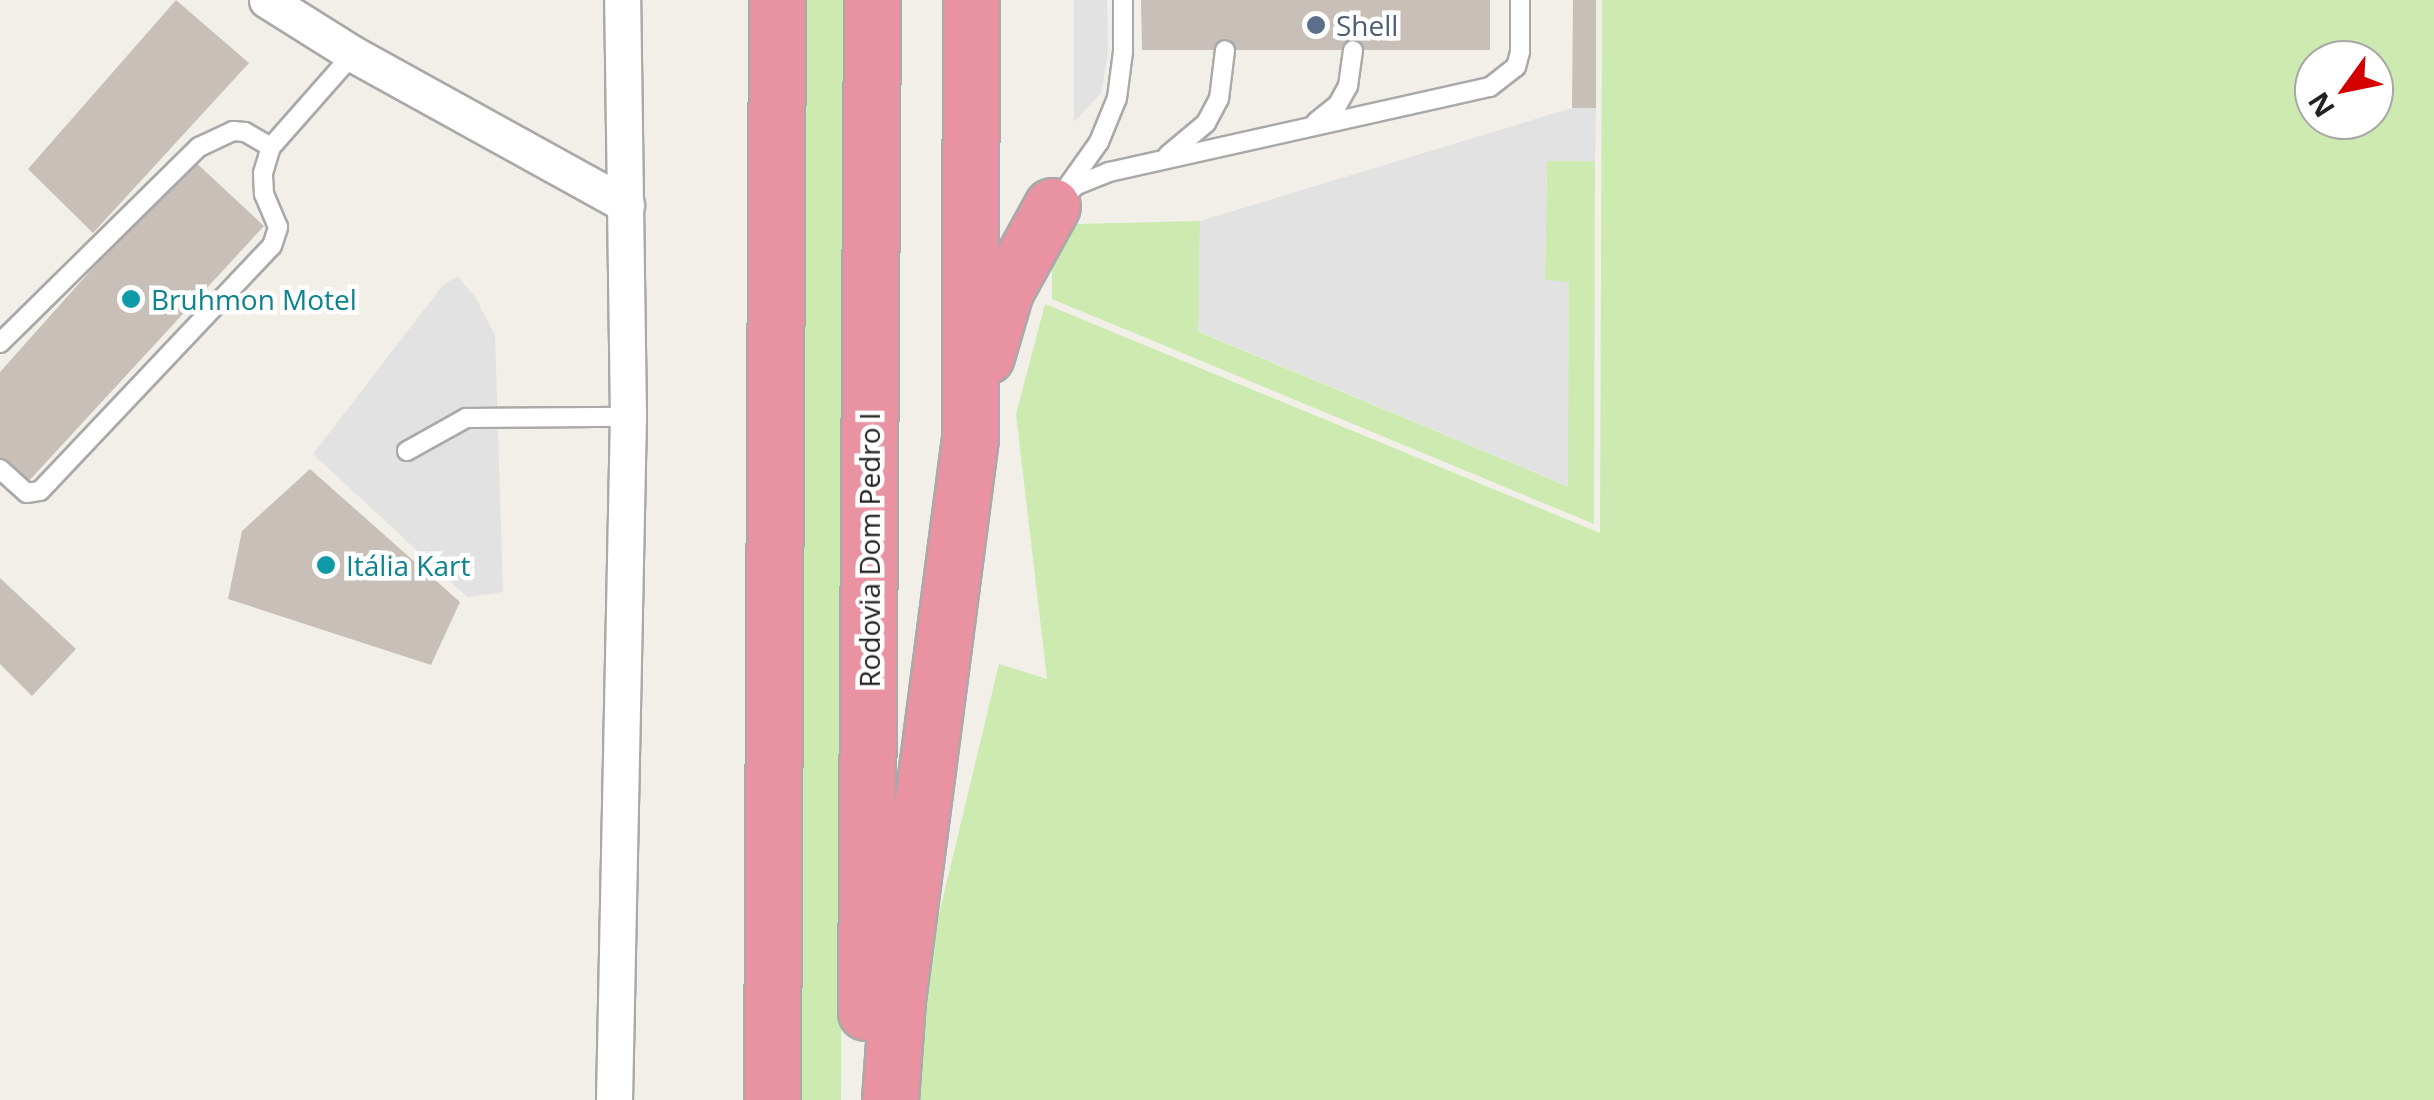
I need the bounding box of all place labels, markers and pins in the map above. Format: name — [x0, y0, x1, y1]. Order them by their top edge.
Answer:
place label: Shell — [1336, 8, 1398, 42]
marker: Shell — [1305, 14, 1327, 36]
place label: Bruhmon Motel — [151, 282, 357, 316]
marker: Bruhmon Motel — [120, 288, 142, 310]
place label: Itália Kart — [346, 548, 470, 582]
marker: Itália Kart — [315, 554, 337, 576]

